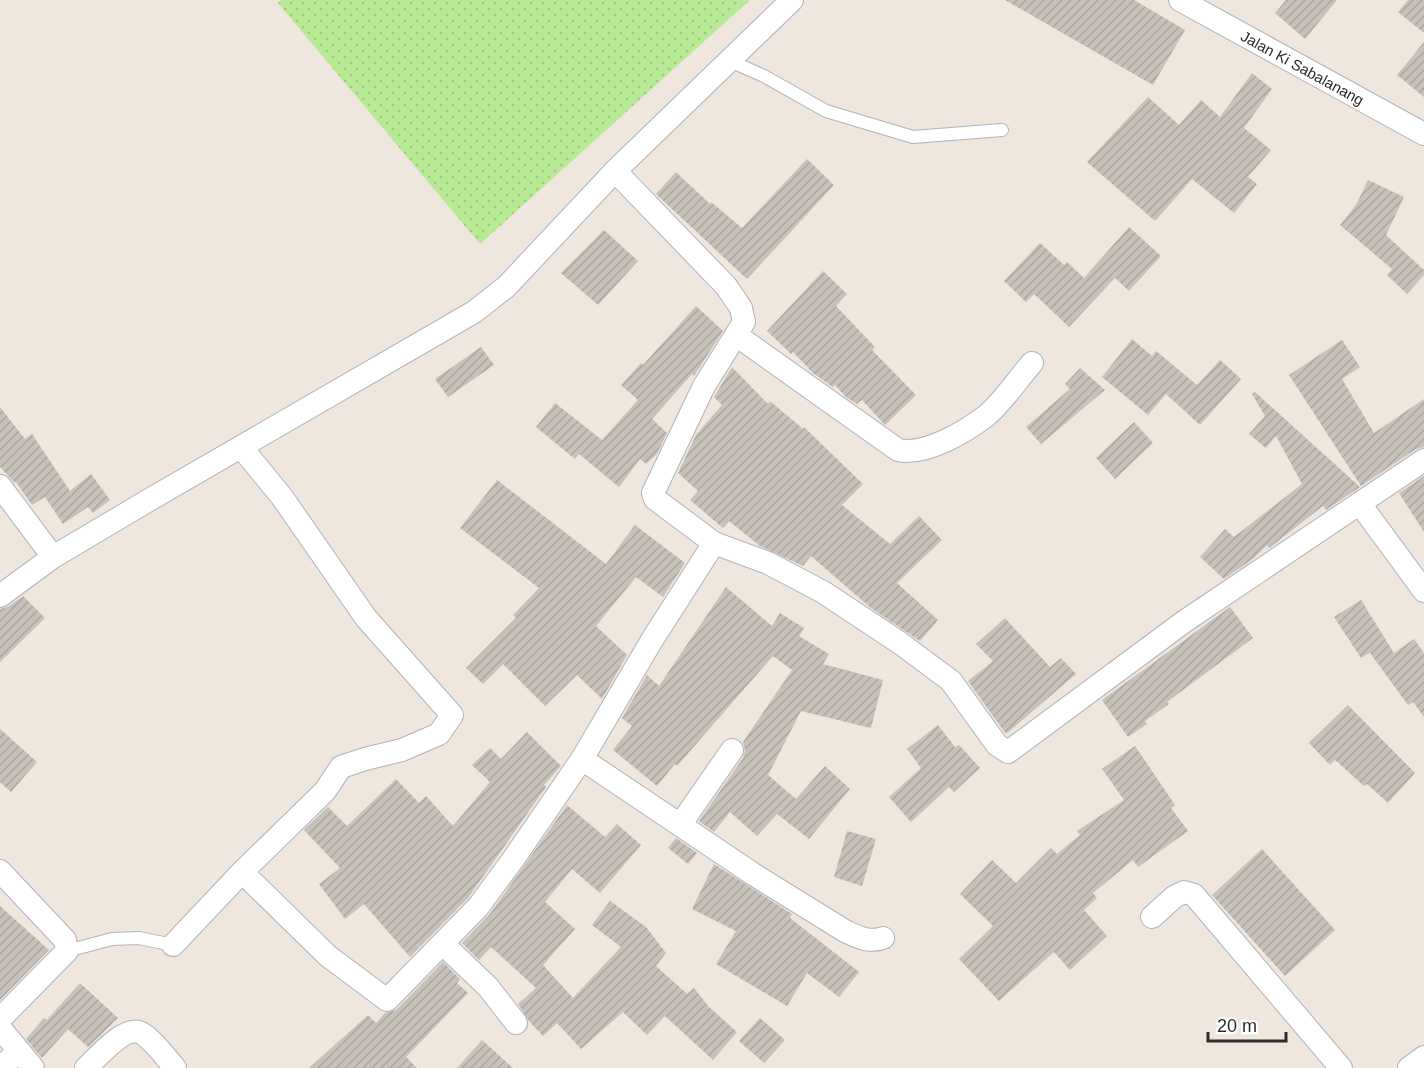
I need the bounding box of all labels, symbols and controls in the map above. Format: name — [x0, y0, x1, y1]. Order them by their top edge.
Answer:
street label: Jalan Ki Sabalanang — [1238, 27, 1367, 108]
scale bar — [1208, 1005, 1286, 1043]
text: 20 m — [1217, 1016, 1257, 1036]

